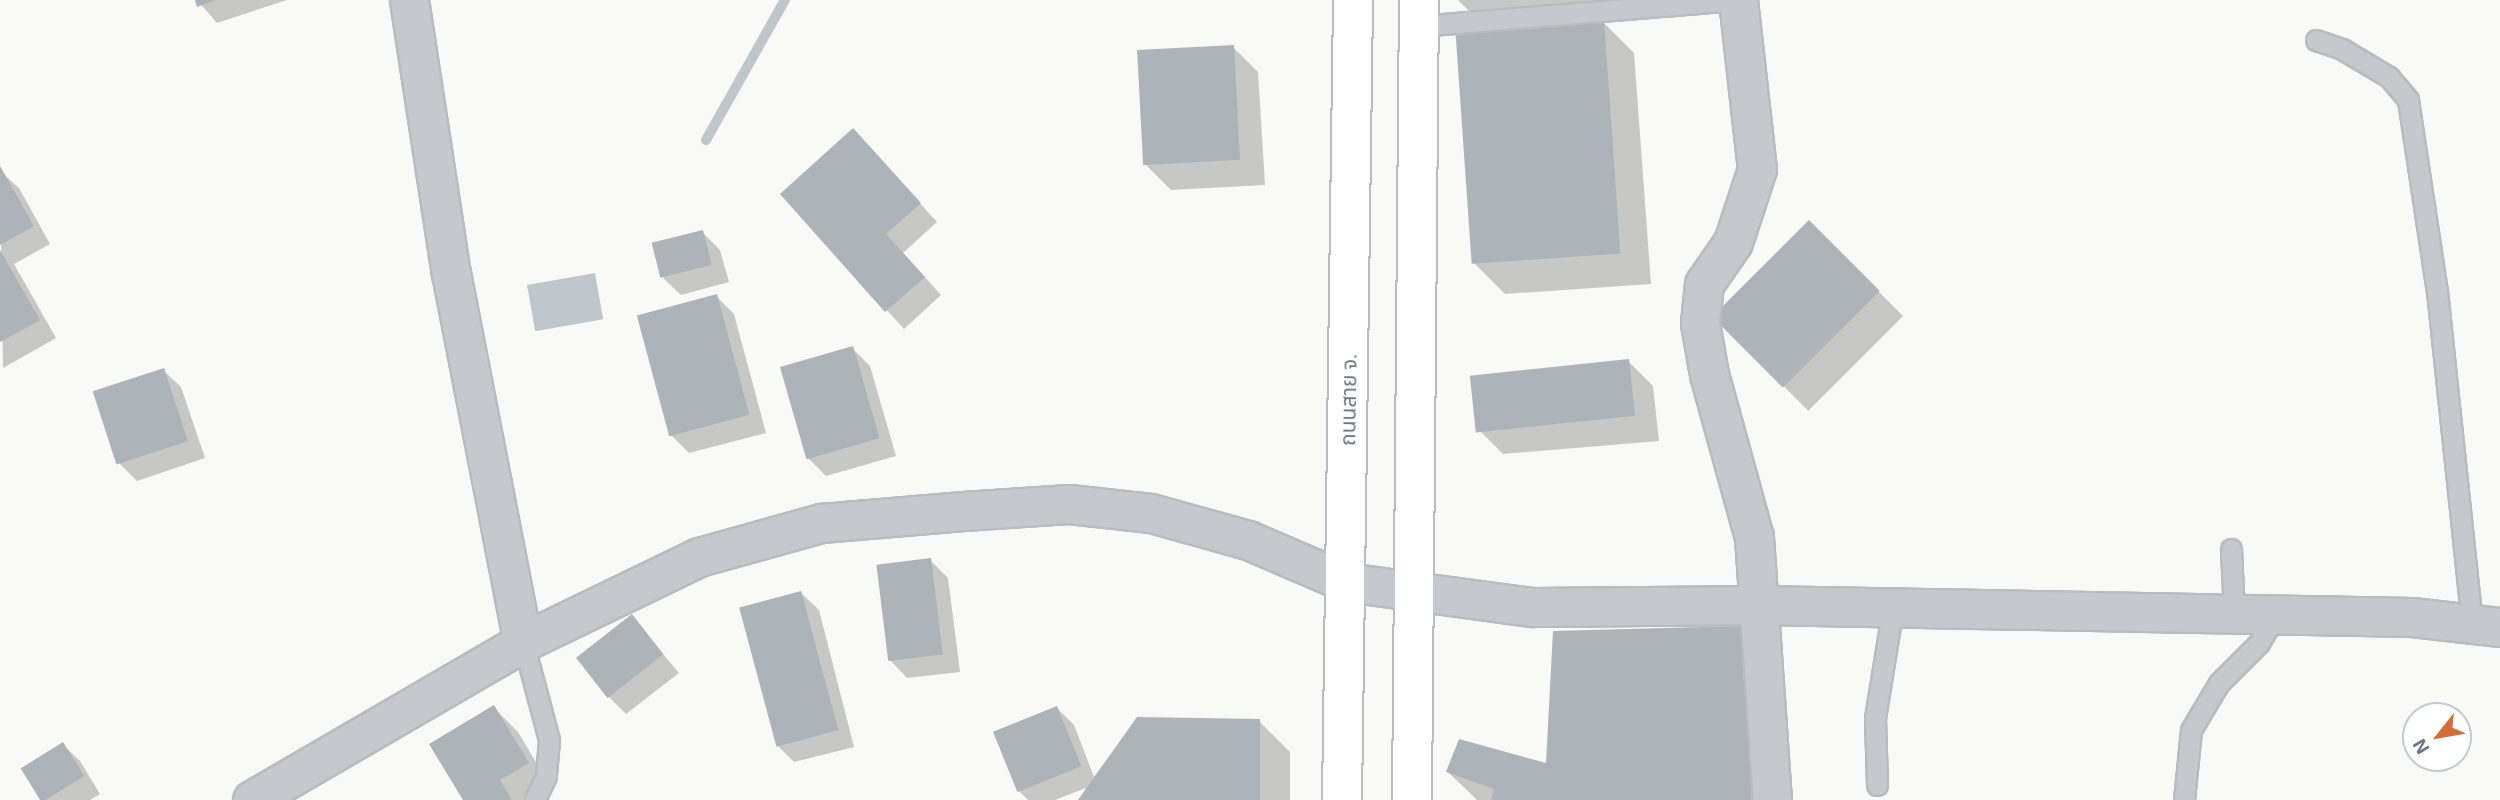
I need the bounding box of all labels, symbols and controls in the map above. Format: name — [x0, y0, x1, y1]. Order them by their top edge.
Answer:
street label: ถนนสาย จ. — [1335, 354, 1361, 446]
north arrow — [2402, 702, 2472, 772]
text: N — [2407, 735, 2434, 759]

